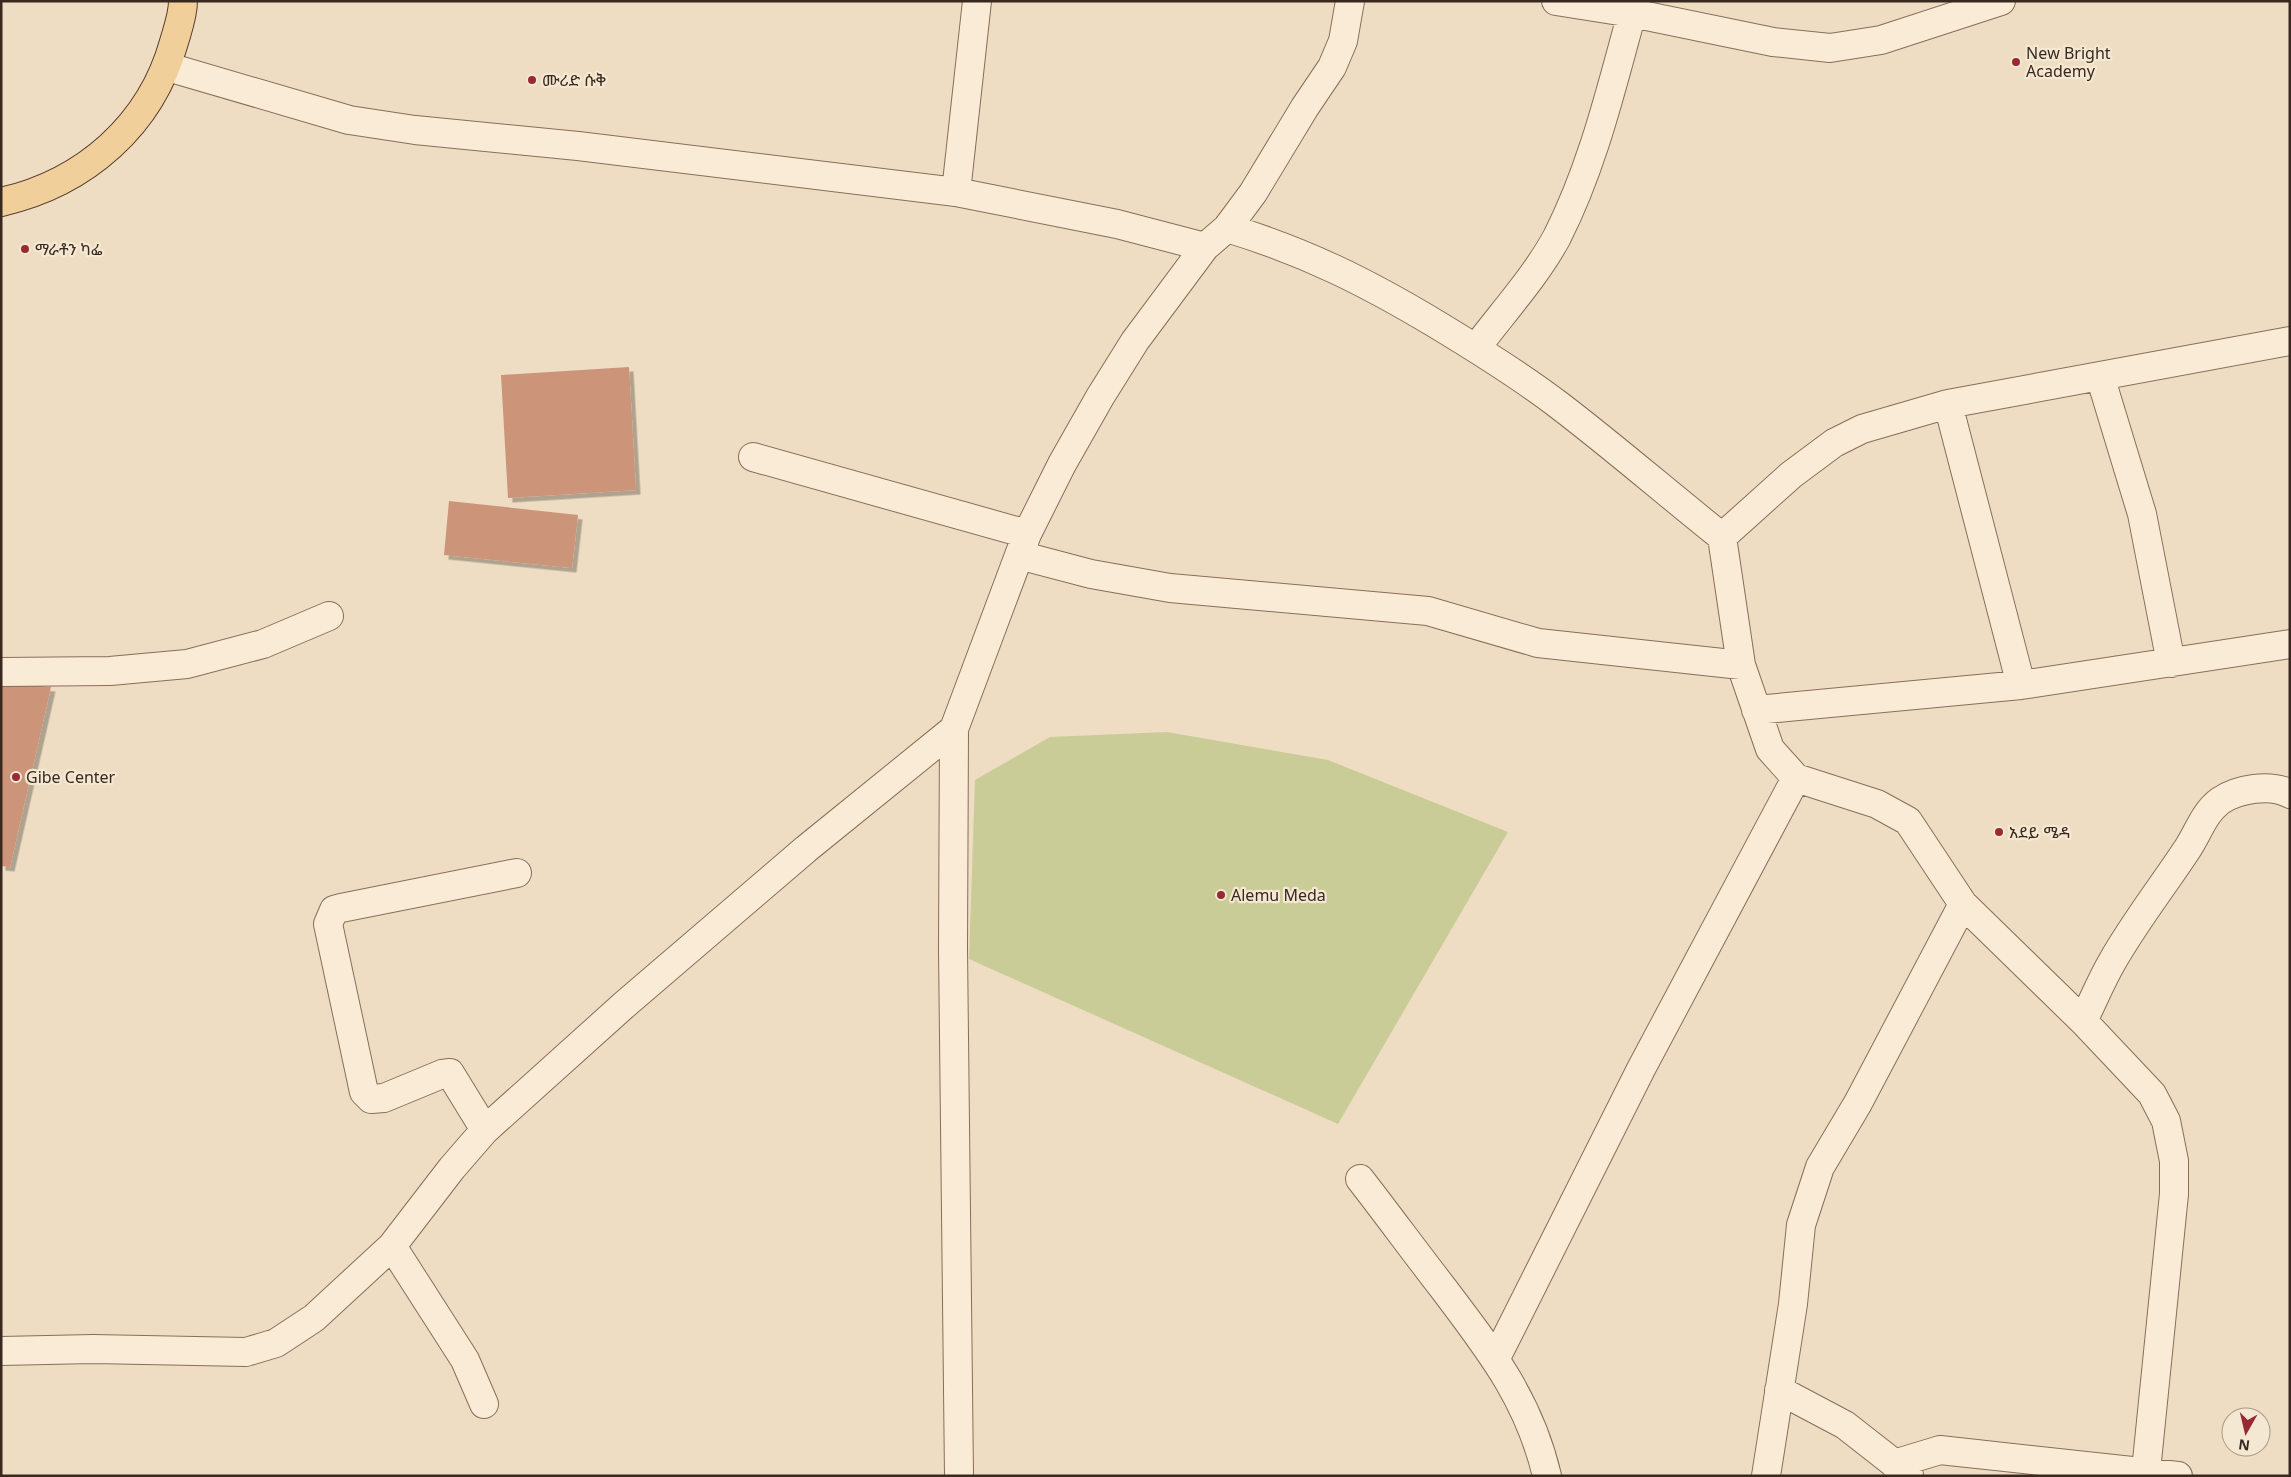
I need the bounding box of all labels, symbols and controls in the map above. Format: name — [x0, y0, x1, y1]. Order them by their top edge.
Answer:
place label: New Bright Academy — [2026, 42, 2111, 82]
marker: New Bright Academy — [2010, 56, 2022, 68]
place label: ሙሪድ ሱቅ — [542, 69, 606, 91]
marker: ሙሪድ ሱቅ — [526, 74, 538, 86]
place label: ማራቶን ካፌ — [35, 238, 103, 260]
marker: ማራቶን ካፌ — [19, 243, 31, 255]
place label: Gibe Center — [26, 766, 116, 788]
marker: Gibe Center — [10, 771, 22, 783]
place label: አደይ ሜዳ — [2009, 821, 2071, 843]
marker: አደይ ሜዳ — [1993, 826, 2005, 838]
place label: Alemu Meda — [1231, 884, 1326, 906]
marker: Alemu Meda — [1215, 889, 1227, 901]
north arrow — [2221, 1407, 2271, 1457]
text: N — [2237, 1435, 2251, 1456]

